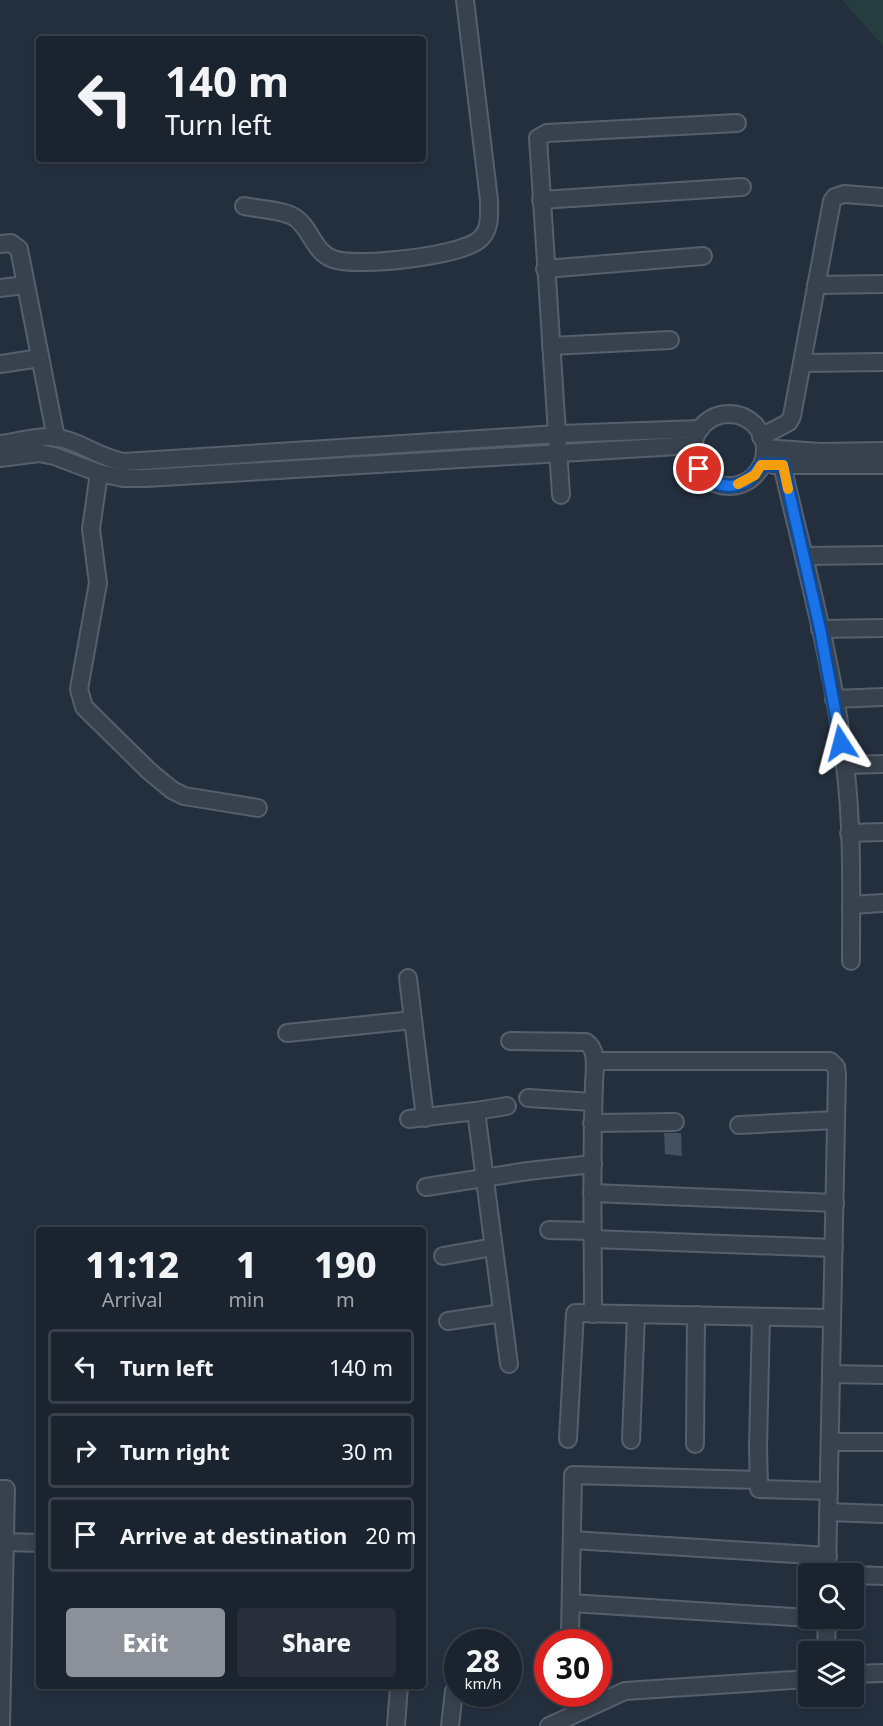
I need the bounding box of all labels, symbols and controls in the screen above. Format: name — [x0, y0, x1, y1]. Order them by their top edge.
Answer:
text: 140 m — [165, 52, 289, 109]
icon: left — [66, 60, 144, 138]
text: Turn left — [165, 106, 271, 143]
pin — [673, 443, 724, 494]
icon: arrive — [682, 452, 715, 485]
position arrow — [809, 711, 873, 775]
text: 11:12 — [85, 1240, 179, 1289]
text: 1 — [236, 1240, 257, 1289]
text: 190 — [314, 1240, 377, 1289]
text: Arrival — [102, 1286, 163, 1313]
text: min — [228, 1286, 265, 1313]
text: m — [336, 1286, 355, 1313]
icon: left — [69, 1350, 102, 1383]
text: Turn left — [120, 1352, 214, 1382]
text: 140 m — [329, 1352, 393, 1382]
icon: right — [69, 1434, 102, 1467]
text: Turn right — [120, 1436, 230, 1466]
text: 30 m — [342, 1436, 393, 1466]
icon: arrive — [69, 1518, 102, 1551]
text: Arrive at destination — [120, 1520, 347, 1550]
text: 20 m — [365, 1520, 417, 1550]
map controls — [798, 1563, 864, 1707]
button: search — [798, 1563, 864, 1629]
button: Exit — [66, 1608, 225, 1677]
button: Share — [237, 1608, 396, 1677]
speed limit sign: 30 — [534, 1629, 612, 1707]
text: 28 — [466, 1640, 500, 1681]
button: layers — [798, 1641, 864, 1707]
text: km/h — [465, 1673, 501, 1693]

